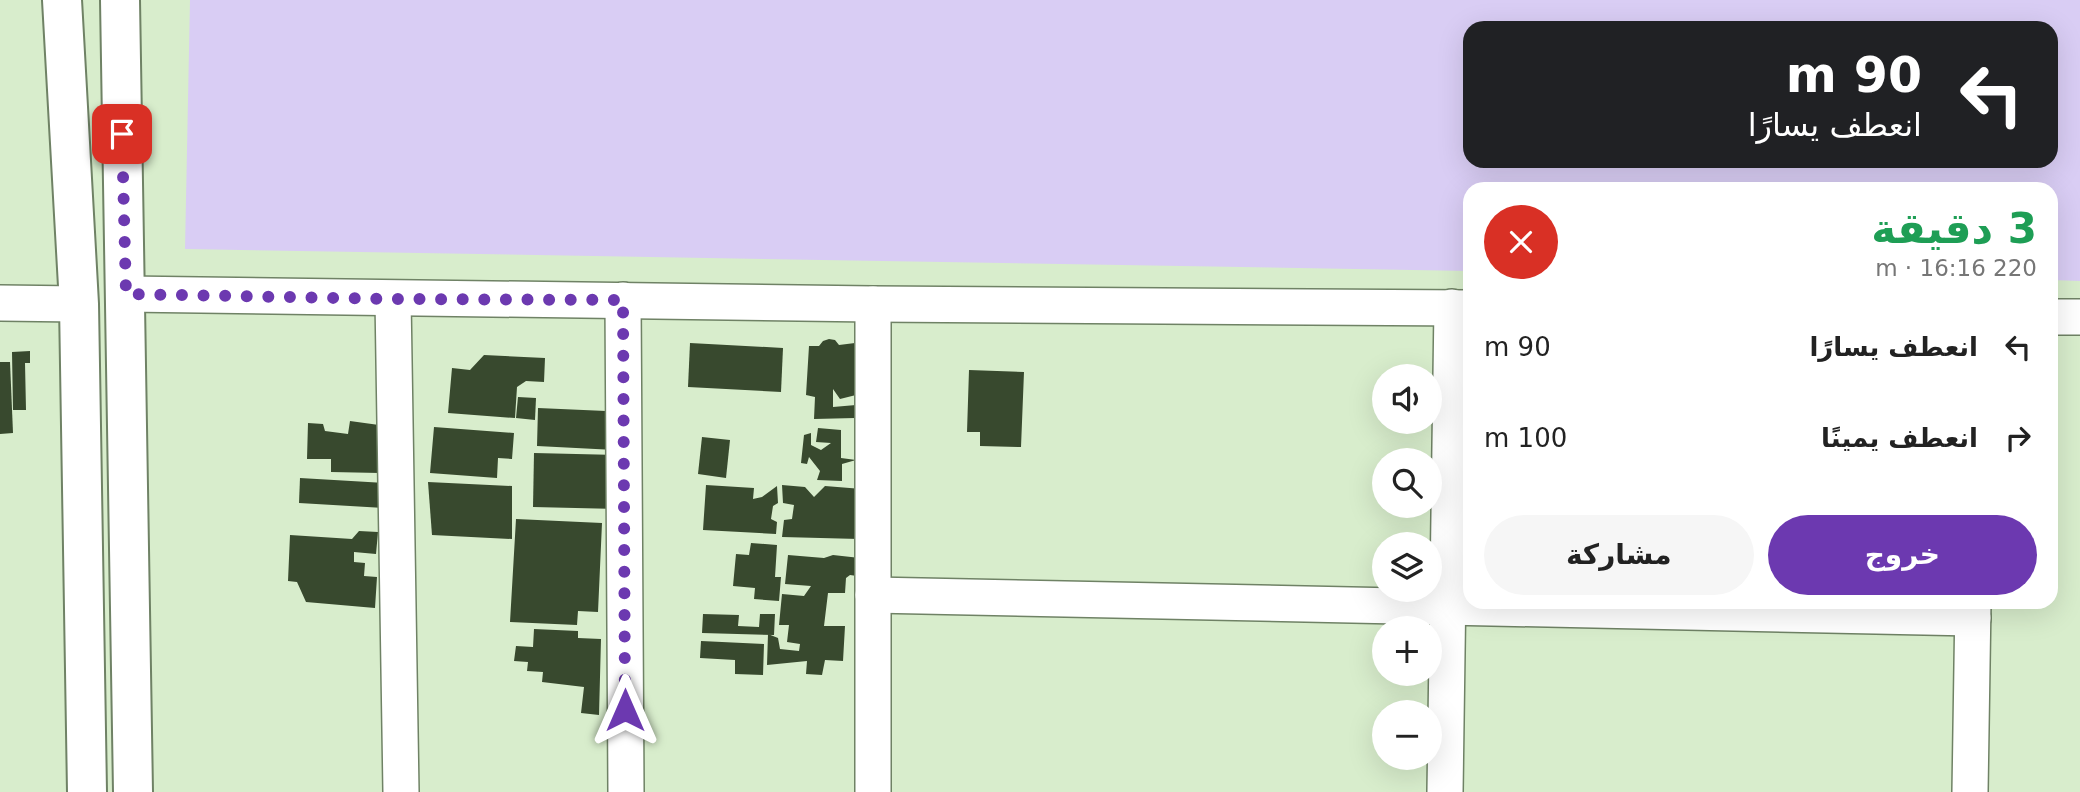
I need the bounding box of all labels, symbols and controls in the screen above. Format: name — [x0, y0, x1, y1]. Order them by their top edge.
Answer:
text: 90 m — [1786, 47, 1922, 104]
icon: left — [1946, 49, 2037, 140]
pin — [92, 104, 152, 164]
text: انعطف يسارًا — [1748, 106, 1922, 144]
icon: arrive — [103, 115, 141, 153]
text: 3 دقيقة — [1871, 204, 2037, 253]
button: close — [1484, 205, 1558, 279]
text: 220 m · 16:16 — [1875, 255, 2037, 281]
icon: left — [1999, 328, 2037, 366]
text: 90 m — [1484, 332, 1551, 362]
text: انعطف يسارًا — [1809, 332, 1978, 362]
map controls — [1372, 364, 1442, 770]
button: sound — [1372, 364, 1442, 434]
icon: right — [1999, 419, 2037, 457]
text: 100 m — [1484, 423, 1567, 453]
text: انعطف يمينًا — [1821, 423, 1978, 453]
button: search — [1372, 448, 1442, 518]
button: مشاركة — [1484, 515, 1754, 595]
button: خروج — [1768, 515, 2037, 595]
button: layers — [1372, 532, 1442, 602]
button: + — [1372, 616, 1442, 686]
position arrow — [588, 673, 662, 747]
button: − — [1372, 700, 1442, 770]

